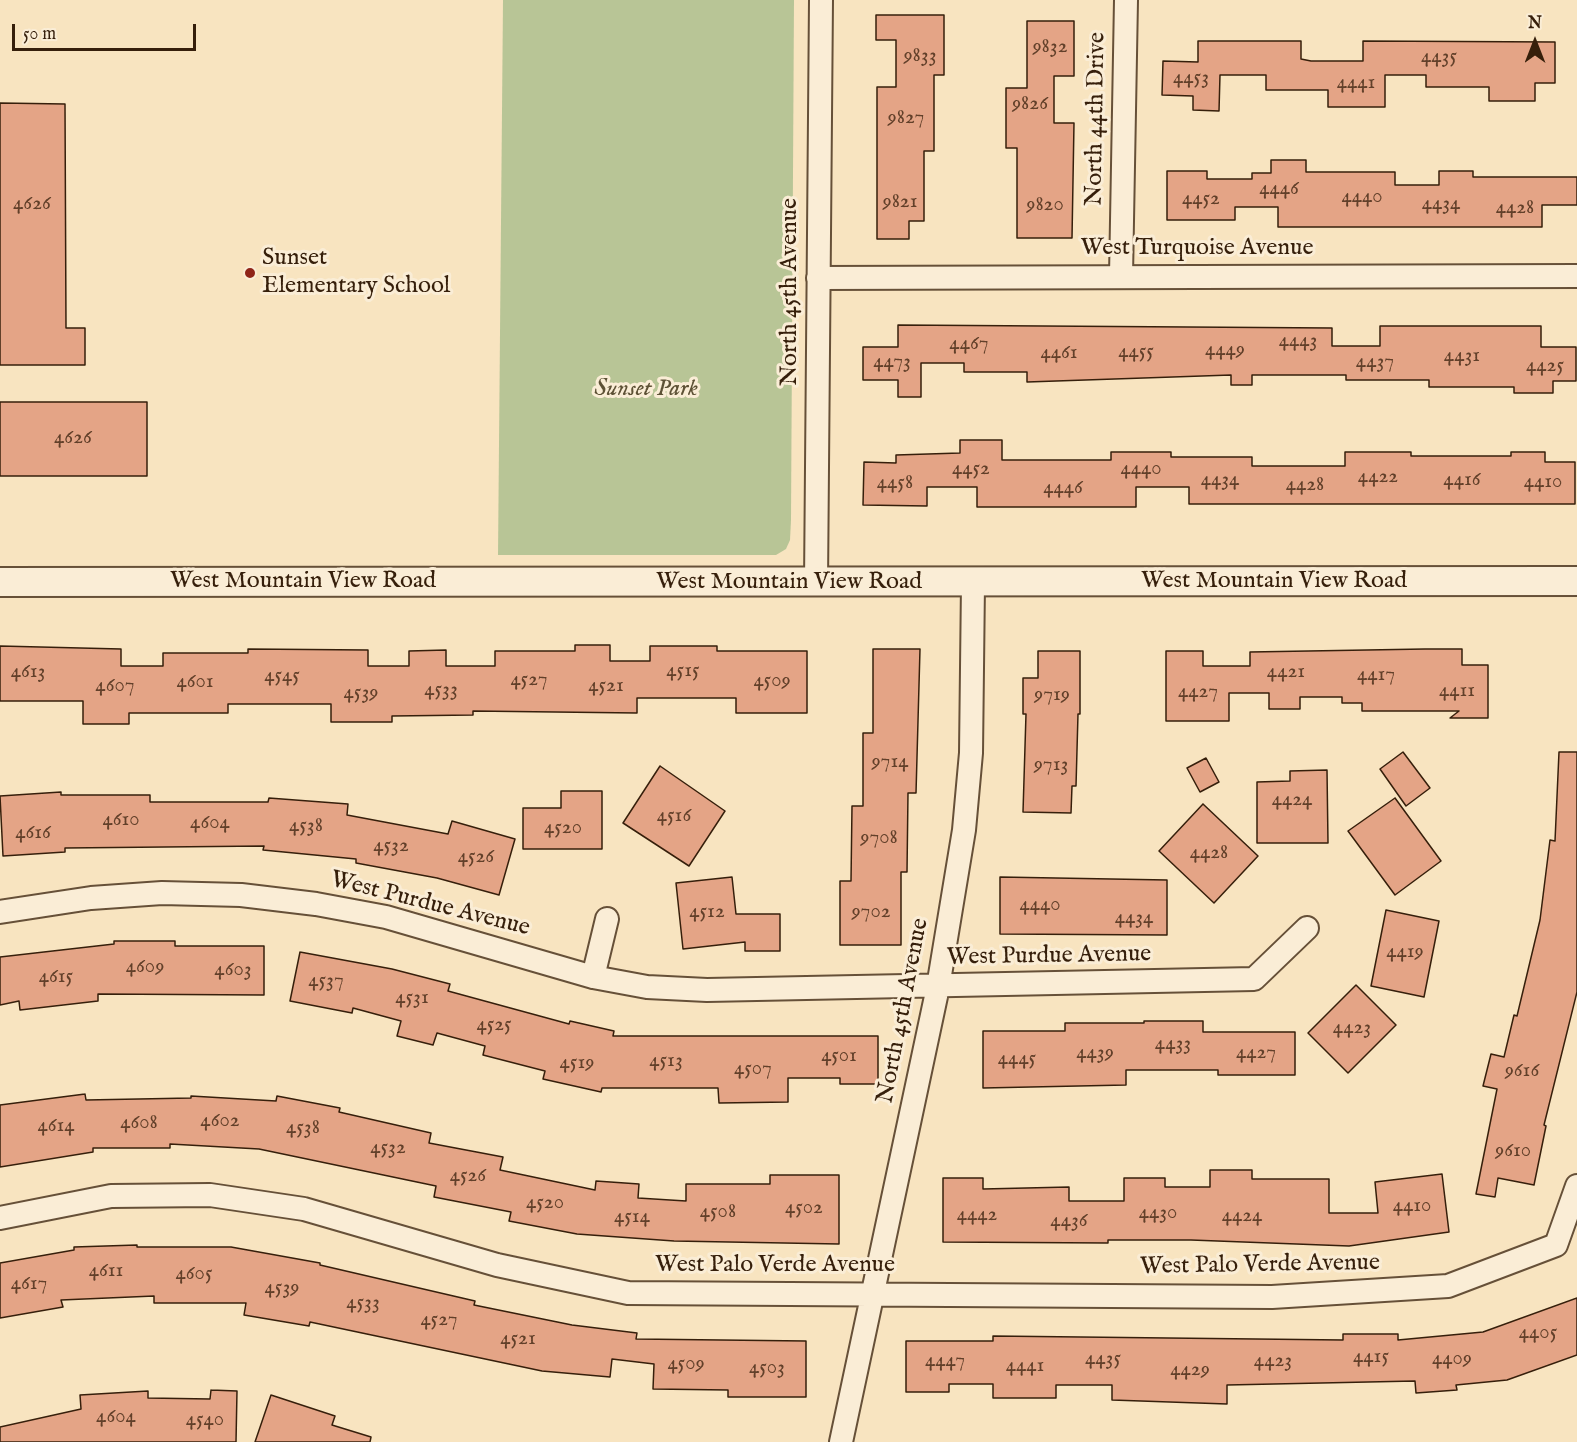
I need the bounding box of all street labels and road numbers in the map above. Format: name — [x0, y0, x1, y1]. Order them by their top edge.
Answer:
street label: North 44th Drive — [1081, 32, 1113, 206]
street label: North 45th Avenue — [777, 198, 805, 386]
street label: West Turquoise Avenue — [1081, 235, 1313, 263]
street label: West Mountain View Road — [170, 568, 436, 596]
street label: West Mountain View Road — [1141, 568, 1407, 596]
street label: West Mountain View Road — [656, 569, 922, 597]
street label: West Purdue Avenue — [327, 866, 533, 944]
street label: North 45th Avenue — [872, 916, 936, 1106]
street label: West Purdue Avenue — [946, 941, 1152, 973]
street label: West Palo Verde Avenue — [1140, 1250, 1380, 1282]
street label: West Palo Verde Avenue — [655, 1252, 895, 1280]

